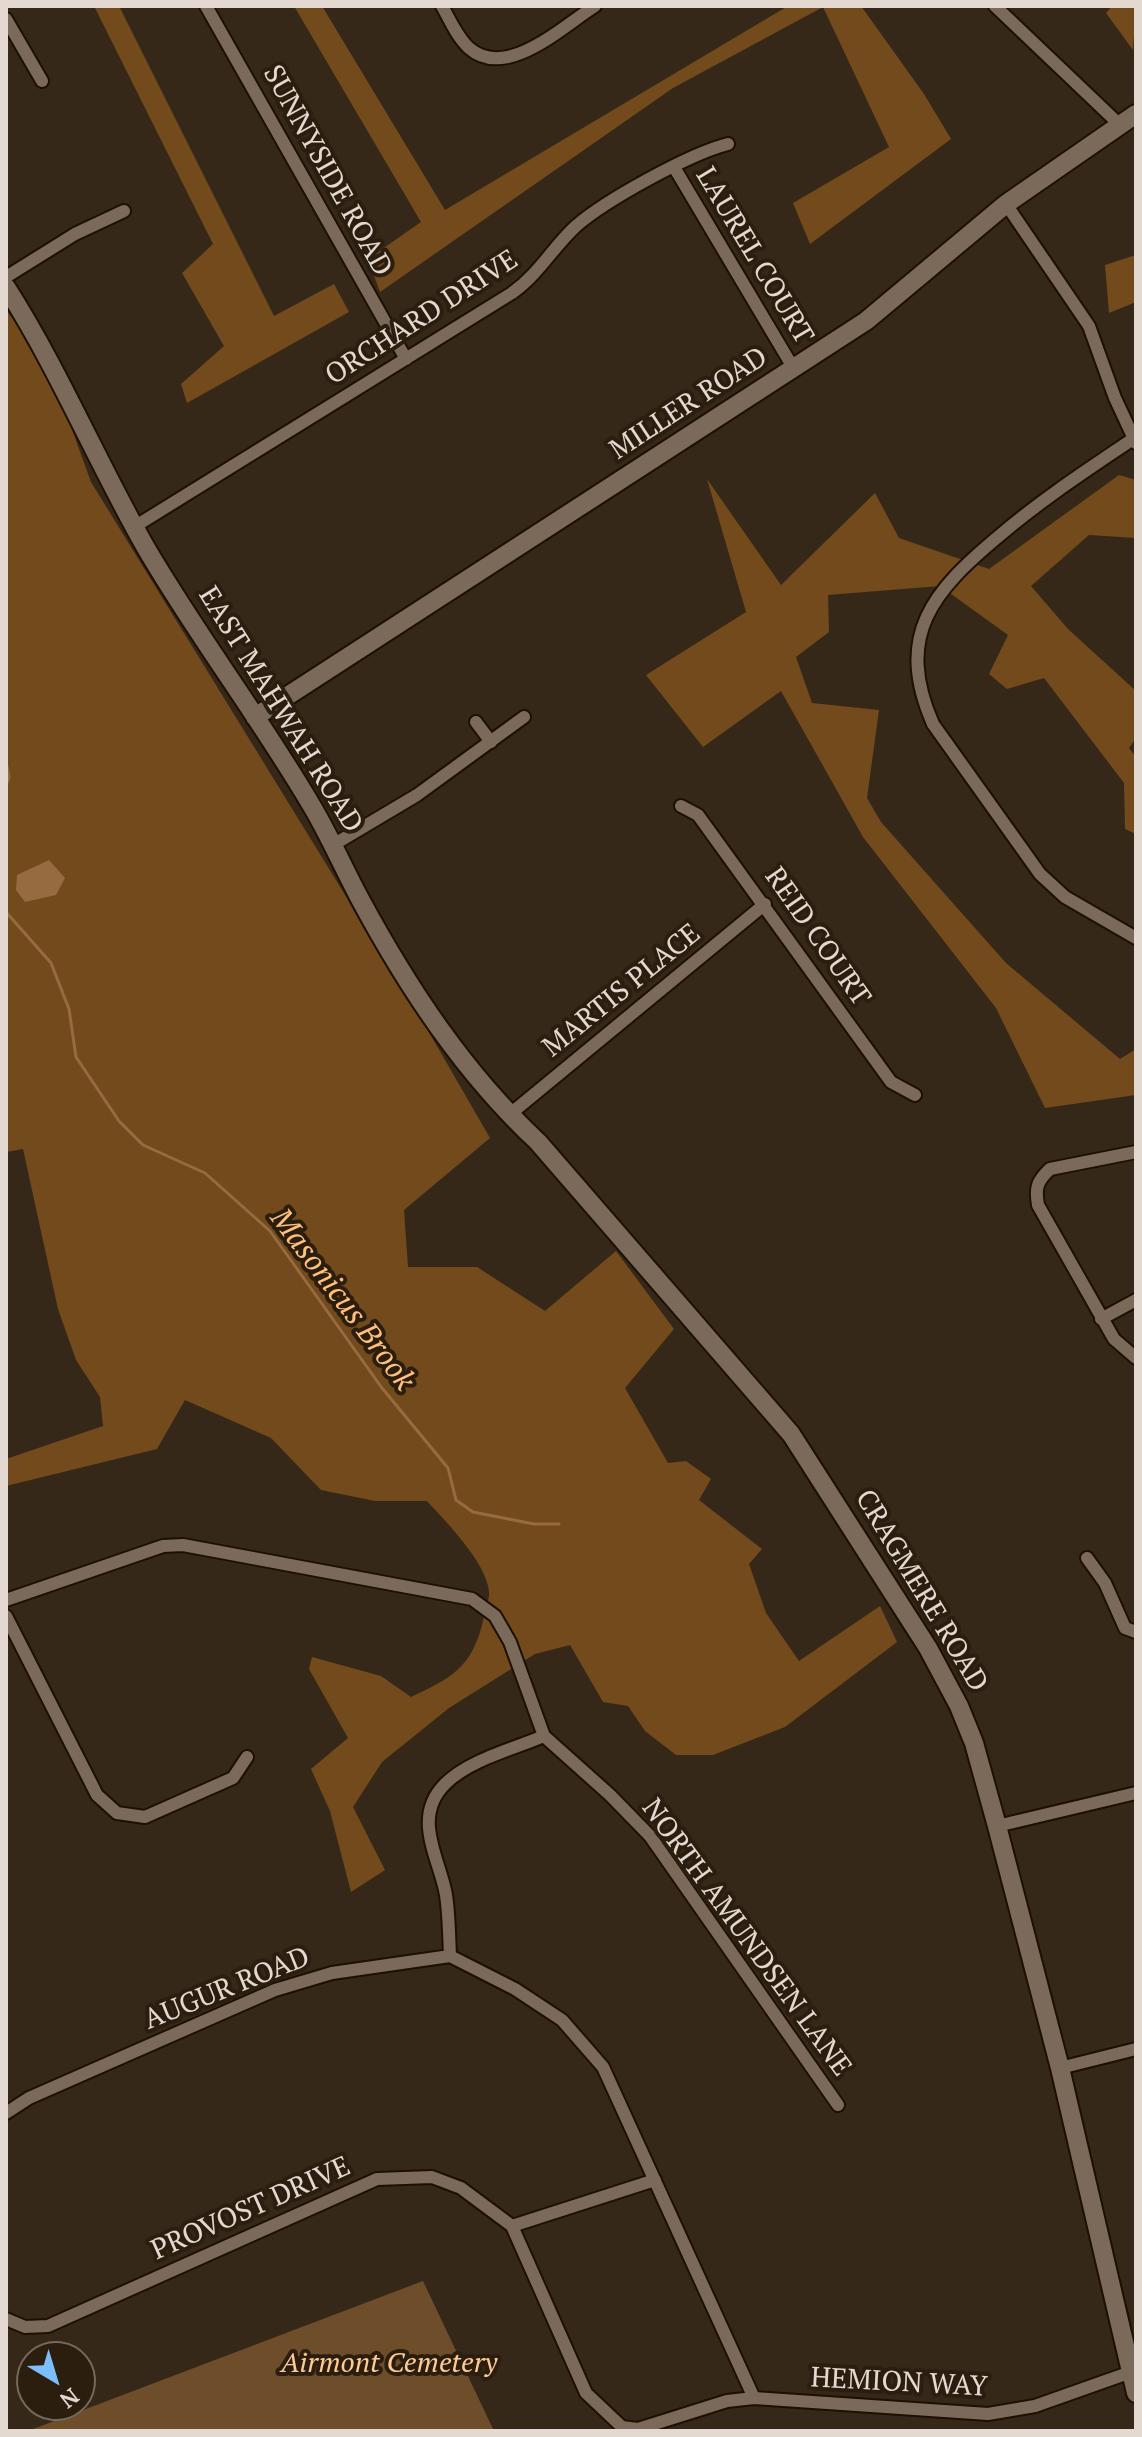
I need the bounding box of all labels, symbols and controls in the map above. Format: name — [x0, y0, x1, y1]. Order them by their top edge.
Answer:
street label: SUNNYSIDE ROAD — [255, 60, 399, 282]
street label: LAUREL COURT — [688, 161, 820, 351]
street label: ORCHARD DRIVE — [319, 243, 525, 393]
street label: MILLER ROAD — [604, 341, 774, 467]
street label: EAST MAHWAH ROAD — [191, 581, 369, 839]
street label: REID COURT — [757, 861, 877, 1013]
street label: MARTIS PLACE — [536, 917, 708, 1065]
water label: Masonicus Brook — [262, 1202, 422, 1398]
street label: CRAGMERE ROAD — [848, 1484, 994, 1698]
street label: NORTH AMUNDSEN LANE — [634, 1793, 858, 2083]
street label: AUGUR ROAD — [139, 1940, 315, 2038]
street label: PROVOST DRIVE — [146, 2150, 356, 2268]
north arrow — [16, 2341, 96, 2421]
park label: Airmont Cemetery — [281, 2347, 497, 2381]
street label: HEMION WAY — [810, 2362, 988, 2404]
text: N — [54, 2382, 85, 2415]

